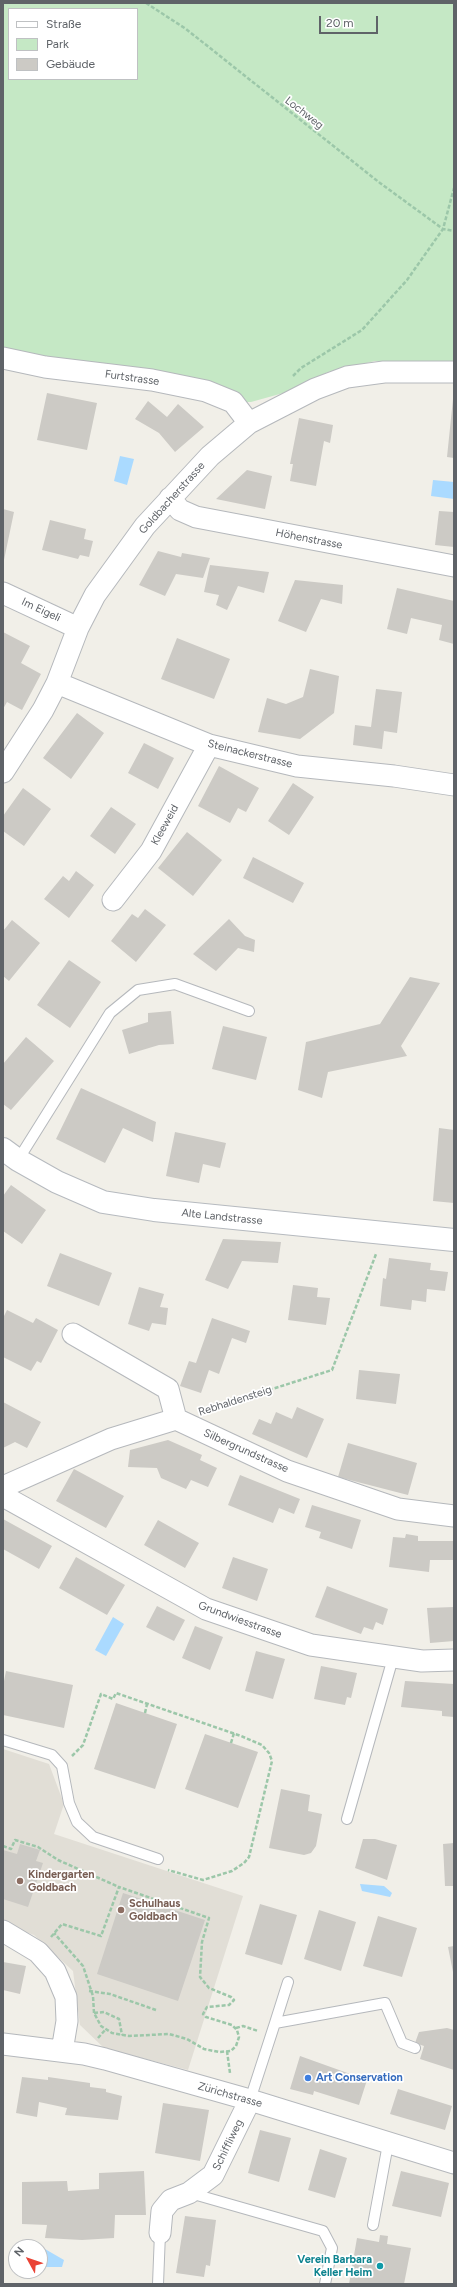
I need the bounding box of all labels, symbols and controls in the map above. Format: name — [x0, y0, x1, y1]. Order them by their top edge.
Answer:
legend — [8, 8, 138, 80]
scale bar — [321, 8, 380, 34]
text: 20 m — [326, 16, 354, 30]
text: Straße — [46, 17, 81, 31]
text: Park — [46, 37, 69, 51]
text: Gebäude — [46, 57, 95, 71]
street label: Lochweg — [282, 94, 326, 132]
street label: Furtstrasse — [104, 368, 160, 388]
street label: Goldbacherstrasse — [136, 459, 208, 537]
street label: Höhenstrasse — [274, 526, 344, 552]
street label: Im Eigeli — [19, 595, 63, 625]
street label: Steinackerstrasse — [206, 737, 294, 771]
street label: Kleeweid — [148, 802, 182, 848]
street label: Alte Landstrasse — [181, 1206, 263, 1228]
street label: Rebhaldensteig — [197, 1383, 273, 1419]
street label: Silbergrundstrasse — [201, 1426, 291, 1476]
street label: Grundwiesstrasse — [196, 1599, 284, 1641]
place label: Kindergarten Goldbach — [28, 1868, 95, 1894]
marker: Kindergarten Goldbach — [15, 1876, 25, 1886]
place label: Schulhaus Goldbach — [129, 1897, 180, 1923]
marker: Schulhaus Goldbach — [116, 1905, 126, 1915]
place label: Art Conservation — [316, 2071, 403, 2085]
marker: Art Conservation — [303, 2073, 313, 2083]
street label: Zürichstrasse — [196, 2080, 264, 2110]
street label: Schiffliweg — [210, 2117, 246, 2173]
north arrow — [8, 2239, 48, 2279]
text: N — [11, 2244, 27, 2259]
place label: Verein Barbara Keller Heim — [297, 2253, 372, 2279]
marker: Verein Barbara Keller Heim — [375, 2261, 385, 2271]

